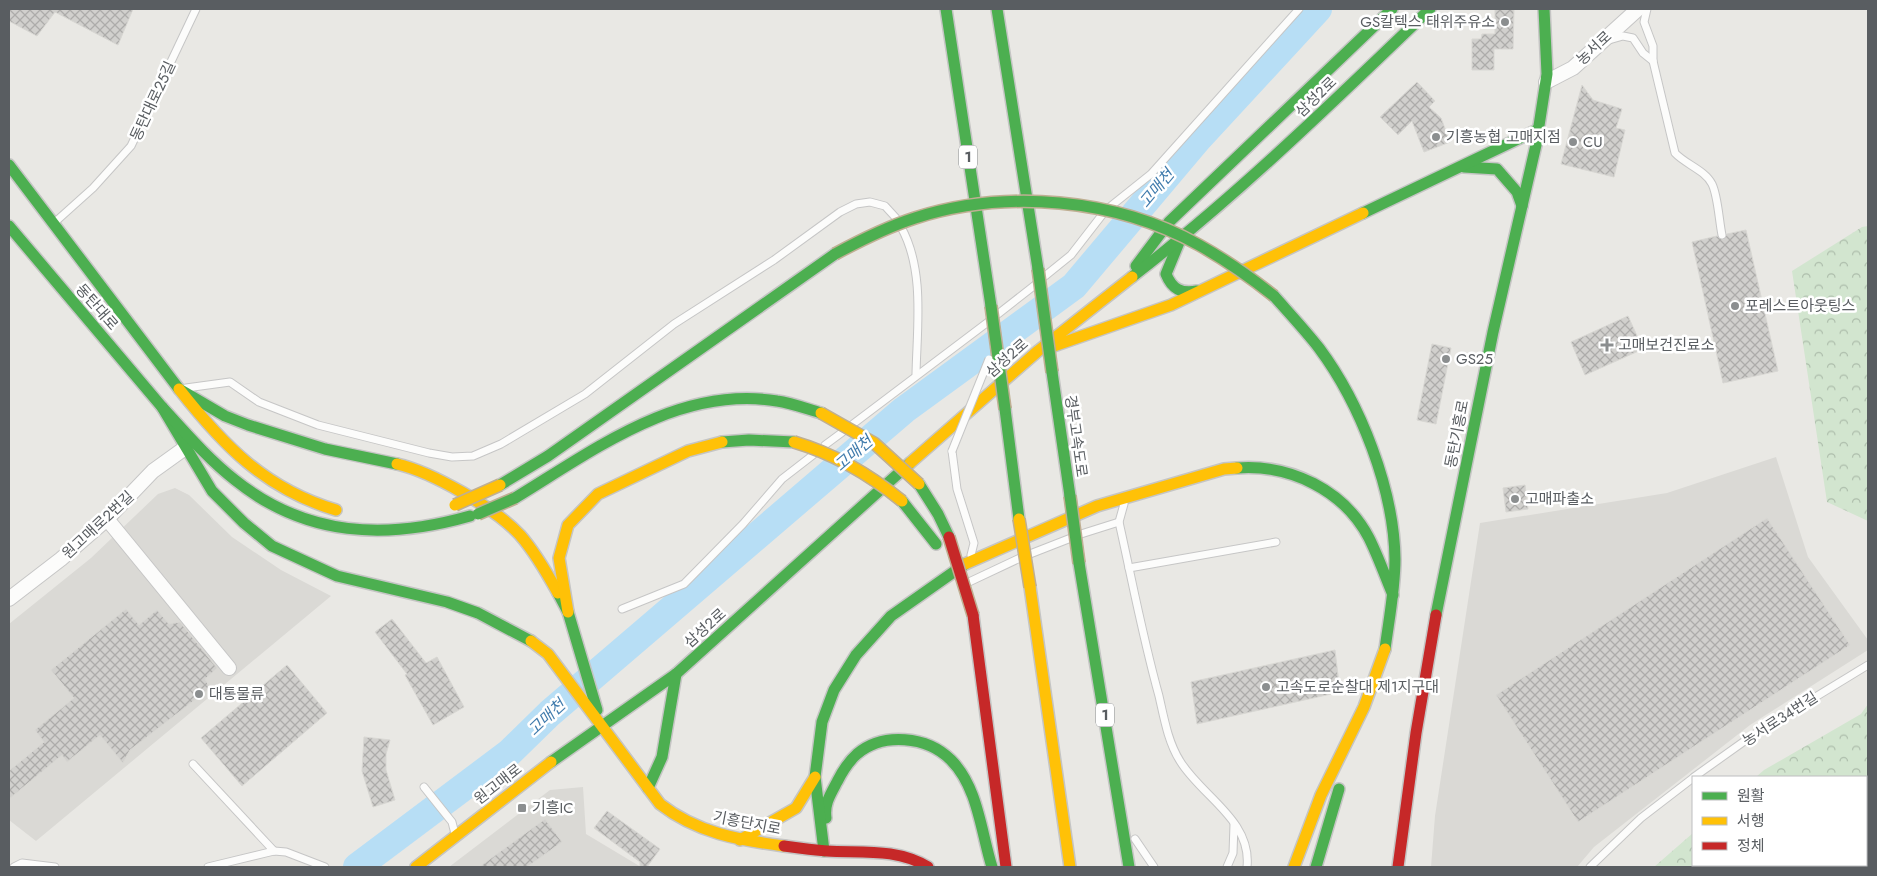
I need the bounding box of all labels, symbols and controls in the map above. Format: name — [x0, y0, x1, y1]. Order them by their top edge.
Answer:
place label: GS칼텍스 태위주유소 — [1360, 11, 1495, 33]
marker: GS칼텍스 태위주유소 — [1499, 16, 1511, 28]
street label: 농서로 — [1571, 26, 1617, 70]
street label: 동탄대로25길 — [125, 57, 181, 145]
street label: 삼성2로 — [1290, 72, 1342, 122]
place label: 기흥농협 고매지점 — [1446, 126, 1561, 148]
marker: 기흥농협 고매지점 — [1430, 131, 1442, 143]
place label: CU — [1583, 131, 1603, 153]
marker: CU — [1567, 136, 1579, 148]
road number: 1 — [959, 146, 977, 168]
water label: 고매천 — [1133, 162, 1181, 213]
street label: 동탄대로 — [71, 279, 123, 335]
place label: 포레스트아웃팅스 — [1745, 295, 1856, 317]
marker: 포레스트아웃팅스 — [1729, 300, 1741, 312]
street label: 삼성2로 — [981, 333, 1033, 383]
place label: 고매보건진료소 — [1618, 334, 1715, 356]
marker: 고매보건진료소 — [1600, 338, 1614, 352]
place label: GS25 — [1456, 348, 1493, 370]
marker: GS25 — [1440, 353, 1452, 365]
street label: 경부고속도로 — [1059, 393, 1093, 479]
street label: 동탄기흥로 — [1440, 398, 1474, 470]
water label: 고매천 — [829, 429, 879, 477]
street label: 원고매로2번길 — [57, 486, 139, 564]
place label: 고매파출소 — [1525, 488, 1594, 510]
marker: 고매파출소 — [1509, 493, 1521, 505]
street label: 삼성2로 — [679, 603, 731, 653]
place label: 고속도로순찰대 제1지구대 — [1276, 676, 1439, 698]
marker: 고속도로순찰대 제1지구대 — [1260, 681, 1272, 693]
place label: 대통물류 — [209, 683, 264, 705]
street label: 농서로34번길 — [1738, 686, 1822, 752]
marker: 대통물류 — [193, 688, 205, 700]
water label: 고매천 — [522, 692, 572, 741]
road number: 1 — [1096, 704, 1114, 726]
street label: 원고매로 — [469, 758, 527, 810]
legend — [1692, 776, 1867, 866]
text: 원활 — [1737, 785, 1765, 807]
place label: 기흥IC — [532, 797, 574, 819]
marker: 기흥IC — [516, 802, 528, 814]
street label: 기흥단지로 — [711, 806, 783, 840]
text: 서행 — [1737, 810, 1765, 832]
text: 정체 — [1737, 835, 1765, 857]

